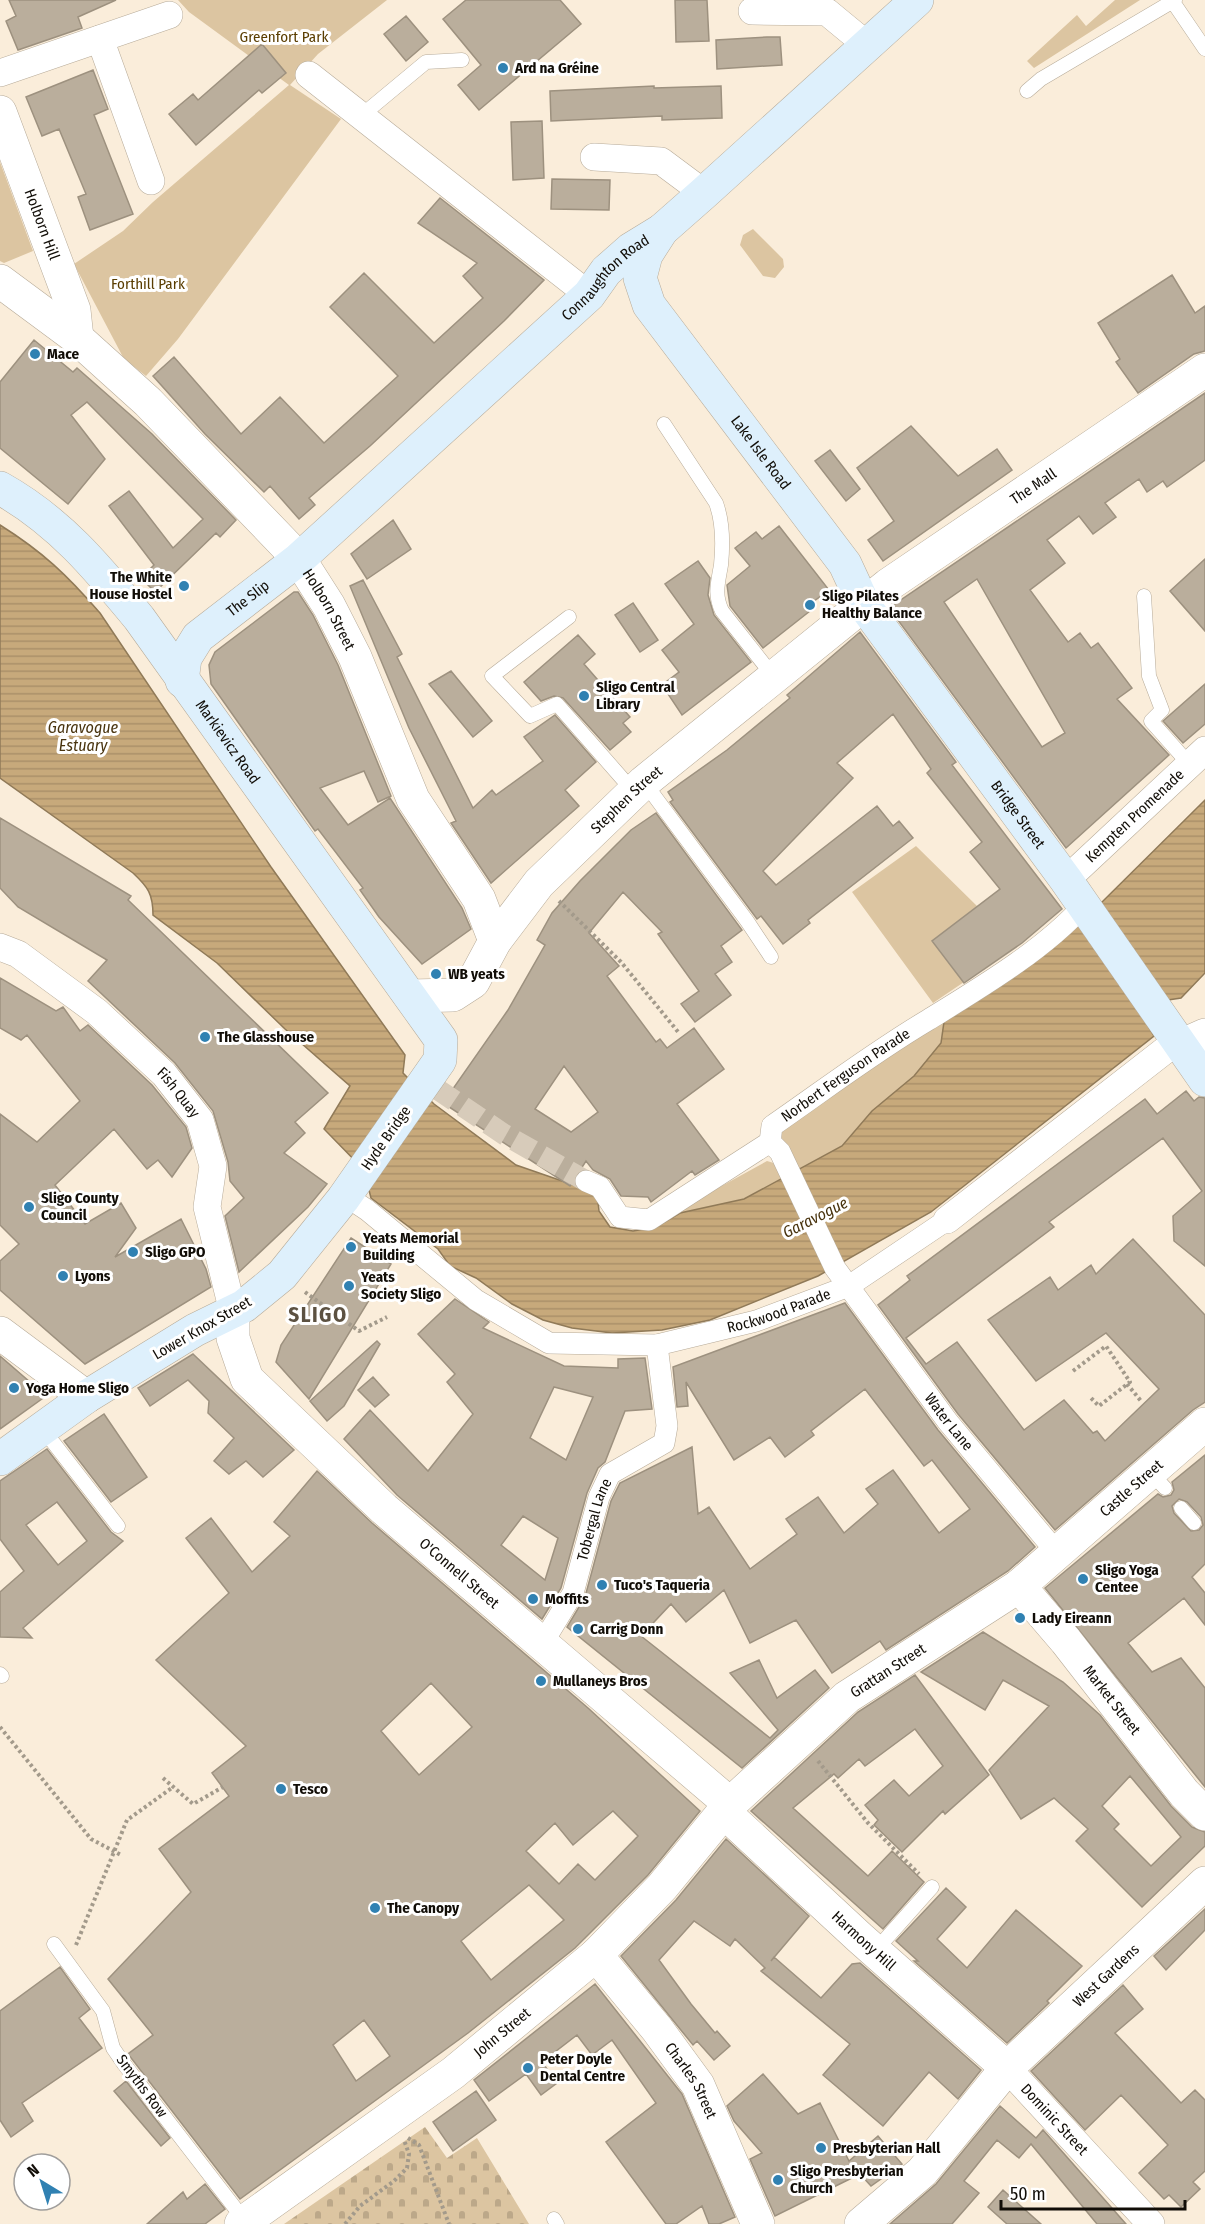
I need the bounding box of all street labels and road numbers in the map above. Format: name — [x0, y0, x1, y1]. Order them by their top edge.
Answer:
street label: Holborn Hill — [21, 186, 63, 262]
street label: Connaughton Road — [558, 231, 653, 324]
street label: Lake Isle Road — [727, 412, 794, 493]
street label: The Mall — [1007, 465, 1060, 508]
street label: Holborn Street — [299, 566, 359, 653]
street label: The Slip — [223, 576, 273, 621]
street label: Markievicz Road — [192, 697, 264, 787]
street label: Stephen Street — [587, 762, 666, 837]
street label: Kempten Promenade — [1082, 765, 1188, 866]
street label: Bridge Street — [987, 777, 1049, 852]
street label: Norbert Ferguson Parade — [778, 1024, 913, 1126]
street label: Fish Quay — [153, 1063, 204, 1121]
street label: Hyde Bridge — [357, 1102, 415, 1174]
street label: Rockwood Parade — [725, 1285, 833, 1337]
street label: Lower Knox Street — [150, 1292, 255, 1363]
street label: Water Lane — [921, 1390, 977, 1454]
street label: Castle Street — [1096, 1456, 1167, 1520]
street label: Tobergal Lane — [573, 1476, 616, 1563]
street label: O'Connell Street — [416, 1534, 503, 1612]
street label: Grattan Street — [847, 1640, 929, 1702]
street label: Market Street — [1079, 1662, 1144, 1738]
street label: Harmony Hill — [828, 1907, 899, 1974]
street label: West Gardens — [1069, 1940, 1143, 2011]
street label: John Street — [470, 2004, 534, 2061]
street label: Charles Street — [661, 2039, 720, 2122]
street label: Smyths Row — [113, 2051, 172, 2121]
street label: Dominic Street — [1017, 2080, 1092, 2159]

